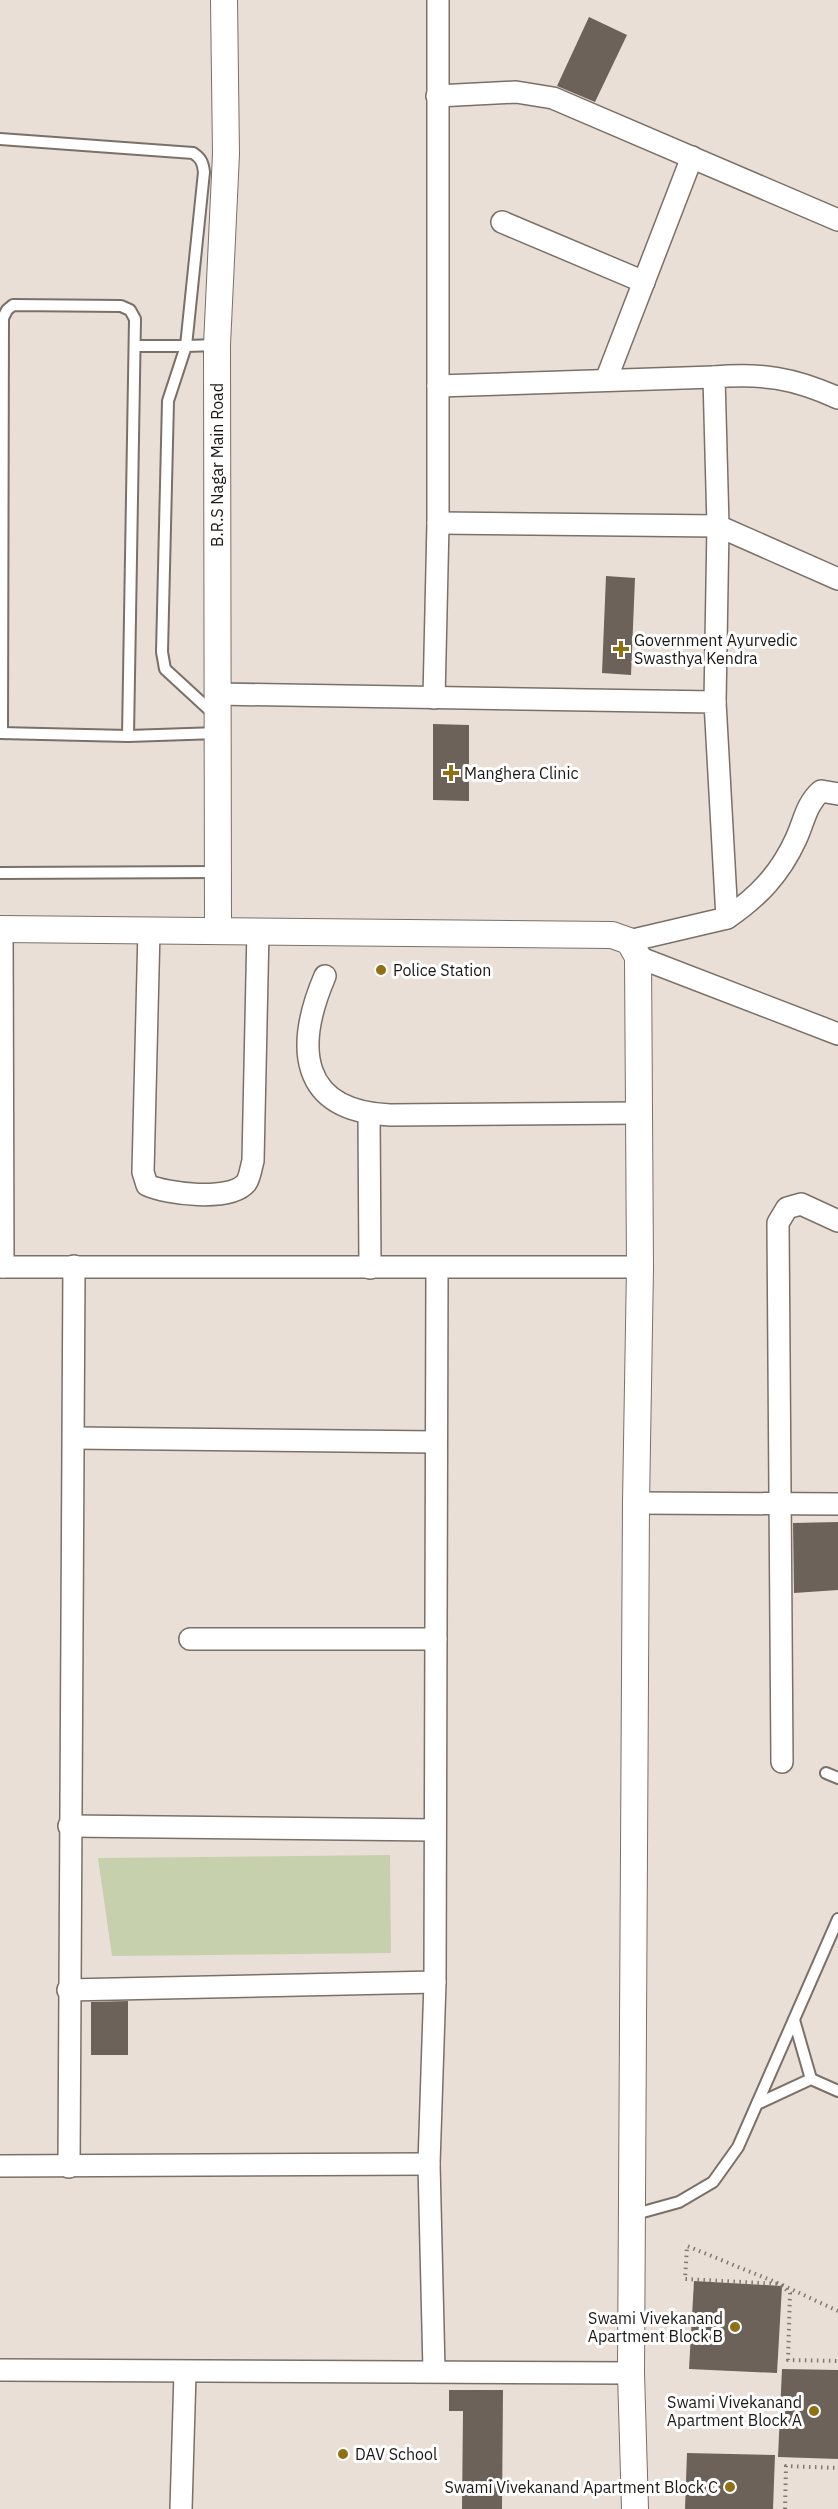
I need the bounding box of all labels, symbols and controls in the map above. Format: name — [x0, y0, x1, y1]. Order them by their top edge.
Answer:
street label: B.R.S Nagar Main Road — [207, 383, 227, 547]
place label: Government Ayurvedic Swasthya Kendra — [634, 630, 798, 668]
marker: Government Ayurvedic Swasthya Kendra — [612, 640, 630, 658]
place label: Manghera Clinic — [464, 763, 579, 783]
marker: Manghera Clinic — [442, 764, 460, 782]
place label: Police Station — [393, 960, 491, 980]
marker: Police Station — [374, 963, 388, 977]
place label: Swami Vivekanand Apartment Block B — [588, 2308, 723, 2346]
marker: Swami Vivekanand Apartment Block B — [728, 2320, 742, 2334]
place label: Swami Vivekanand Apartment Block A — [667, 2392, 802, 2430]
marker: Swami Vivekanand Apartment Block A — [807, 2404, 821, 2418]
place label: DAV School — [355, 2444, 437, 2464]
marker: DAV School — [336, 2447, 350, 2461]
place label: Swami Vivekanand Apartment Block C — [445, 2477, 718, 2497]
marker: Swami Vivekanand Apartment Block C — [723, 2480, 737, 2494]

